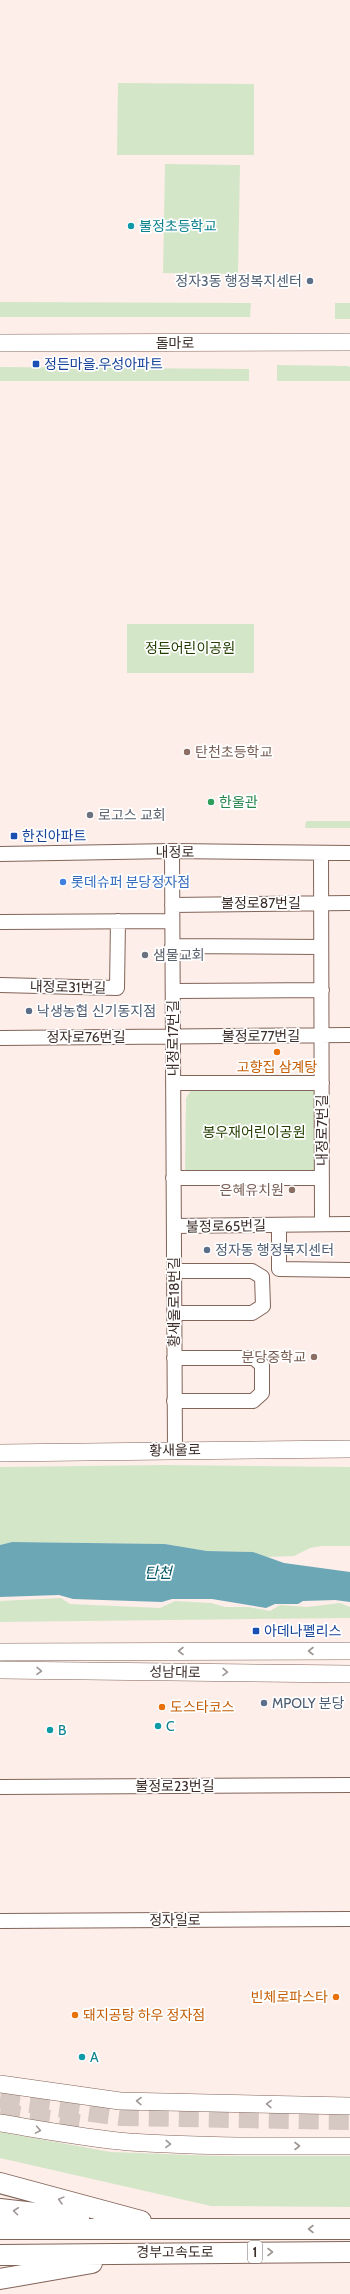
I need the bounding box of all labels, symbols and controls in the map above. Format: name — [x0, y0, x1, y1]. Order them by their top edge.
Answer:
place label: 불정초등학교 — [139, 217, 216, 235]
marker: 불정초등학교 — [126, 221, 136, 231]
place label: 정자3동 행정복지센터 — [175, 272, 302, 290]
marker: 정자3동 행정복지센터 — [305, 276, 315, 286]
street label: 돌마로 — [156, 334, 194, 352]
place label: 정든마을.우성아파트 — [44, 355, 163, 373]
marker: 정든마을.우성아파트 — [31, 359, 41, 369]
park label: 정든어린이공원 — [145, 639, 235, 657]
place label: 탄천초등학교 — [195, 743, 272, 761]
marker: 탄천초등학교 — [182, 747, 192, 757]
place label: 한울관 — [219, 793, 258, 811]
marker: 한울관 — [206, 797, 216, 807]
place label: 로고스 교회 — [98, 806, 166, 824]
marker: 로고스 교회 — [85, 810, 95, 820]
place label: 한진아파트 — [22, 827, 87, 845]
marker: 한진아파트 — [9, 831, 19, 841]
street label: 내정로 — [156, 843, 194, 861]
place label: 롯데슈퍼 분당정자점 — [71, 873, 190, 891]
marker: 롯데슈퍼 분당정자점 — [58, 877, 68, 887]
street label: 불정로87번길 — [221, 894, 301, 912]
place label: 샘물교회 — [153, 946, 205, 964]
marker: 샘물교회 — [140, 950, 150, 960]
street label: 내정로31번길 — [30, 977, 106, 997]
street label: 내정로17번길 — [164, 1000, 182, 1076]
place label: 낙생농협 신기동지점 — [37, 1002, 156, 1020]
marker: 낙생농협 신기동지점 — [24, 1006, 34, 1016]
street label: 불정로77번길 — [222, 1027, 300, 1045]
street label: 정자로76번길 — [46, 1028, 126, 1046]
marker: 고향집 삼계탕 — [272, 1047, 282, 1057]
place label: 고향집 삼계탕 — [237, 1058, 317, 1076]
street label: 내정로7번길 — [313, 1094, 331, 1166]
park label: 봉우재어린이공원 — [202, 1123, 306, 1141]
place label: 은혜유치원 — [220, 1181, 284, 1199]
marker: 은혜유치원 — [287, 1185, 297, 1195]
street label: 불정로65번길 — [186, 1216, 266, 1236]
place label: 정자동 행정복지센터 — [215, 1241, 334, 1259]
marker: 정자동 행정복지센터 — [202, 1245, 212, 1255]
street label: 황새울로18번길 — [165, 1257, 183, 1347]
place label: 분당중학교 — [242, 1348, 306, 1366]
marker: 분당중학교 — [309, 1352, 319, 1362]
street label: 황새울로 — [149, 1441, 201, 1459]
water label: 탄천 — [144, 1564, 174, 1582]
place label: 아데나펠리스 — [264, 1622, 341, 1640]
marker: 아데나펠리스 — [251, 1626, 261, 1636]
one-way arrow — [178, 1647, 184, 1655]
one-way arrow — [308, 1647, 314, 1655]
street label: 성남대로 — [149, 1663, 201, 1681]
one-way arrow — [36, 1666, 42, 1675]
one-way arrow — [222, 1668, 228, 1676]
place label: MPOLY 분당 — [272, 1694, 345, 1712]
place label: 도스타코스 — [170, 1698, 235, 1716]
marker: MPOLY 분당 — [259, 1698, 269, 1708]
marker: 도스타코스 — [157, 1702, 167, 1712]
place label: C — [166, 1717, 175, 1735]
place label: B — [58, 1721, 66, 1739]
marker: C — [153, 1721, 163, 1731]
marker: B — [45, 1725, 55, 1735]
street label: 불정로23번길 — [135, 1777, 215, 1795]
street label: 정자일로 — [149, 1911, 201, 1929]
place label: 빈체로파스타 — [251, 1988, 328, 2006]
marker: 빈체로파스타 — [331, 1992, 341, 2002]
place label: 돼지공탕 하우 정자점 — [83, 2006, 205, 2024]
marker: 돼지공탕 하우 정자점 — [70, 2010, 80, 2020]
place label: A — [90, 2048, 99, 2066]
marker: A — [77, 2052, 87, 2062]
one-way arrow — [136, 2097, 142, 2105]
one-way arrow — [266, 2099, 272, 2108]
one-way arrow — [35, 2125, 41, 2133]
one-way arrow — [165, 2139, 171, 2148]
one-way arrow — [294, 2142, 300, 2150]
one-way arrow — [58, 2196, 64, 2204]
one-way arrow — [13, 2206, 19, 2215]
one-way arrow — [308, 2225, 314, 2233]
road number: 1 — [248, 2241, 262, 2263]
street label: 경부고속도로 — [136, 2243, 214, 2261]
one-way arrow — [267, 2248, 273, 2256]

